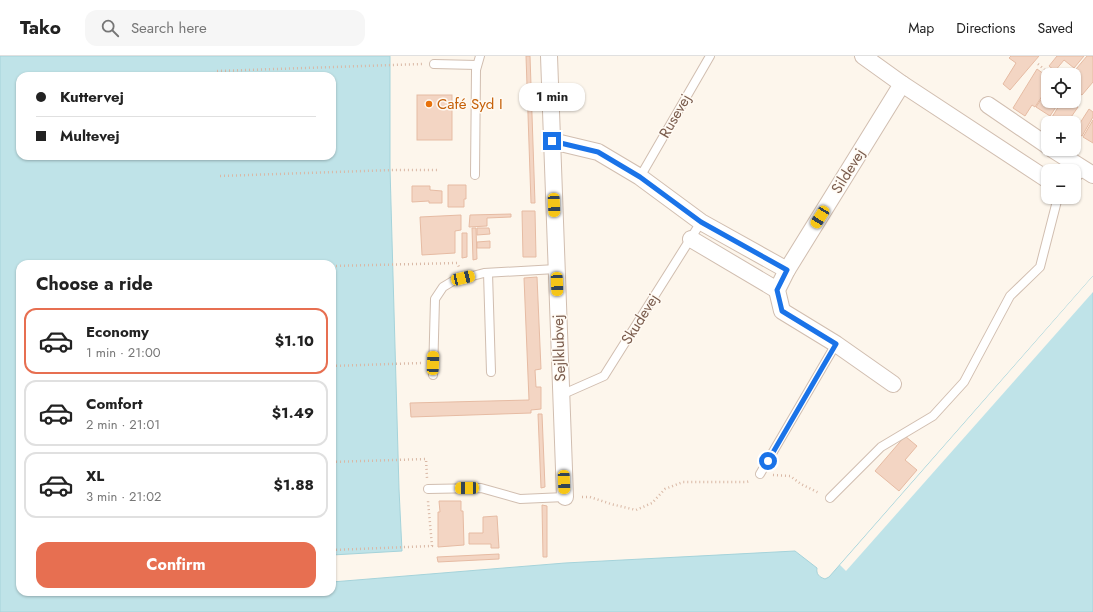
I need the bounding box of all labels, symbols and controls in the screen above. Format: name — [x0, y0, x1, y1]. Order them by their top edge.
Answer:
search box — [85, 10, 365, 46]
text: Tako — [20, 14, 61, 41]
icon: search — [99, 17, 121, 39]
text: Search here — [131, 17, 207, 39]
text: Map — [908, 18, 934, 38]
text: Directions — [956, 18, 1016, 38]
text: Saved — [1038, 18, 1073, 38]
map controls — [1041, 68, 1081, 204]
button: locate — [1041, 68, 1081, 108]
callout: 1 min — [519, 83, 585, 111]
text: Kuttervej — [60, 86, 124, 108]
text: 1 min — [536, 87, 568, 106]
street label: Rusevej — [654, 90, 696, 142]
place label: Café Syd I — [437, 93, 503, 115]
marker: Café Syd I — [424, 99, 434, 109]
button: + — [1041, 116, 1081, 156]
text: Multevej — [60, 125, 120, 147]
route end — [543, 132, 561, 150]
street label: Sildevej — [826, 144, 870, 198]
button: − — [1041, 164, 1081, 204]
car — [548, 193, 560, 217]
car — [809, 204, 831, 230]
car — [450, 269, 476, 287]
text: Choose a ride — [36, 271, 153, 297]
car — [551, 272, 563, 296]
street label: Skudevej — [616, 289, 664, 349]
street label: Sejlklubvej — [547, 314, 571, 382]
text: Economy — [86, 321, 149, 343]
icon: car — [38, 323, 74, 359]
text: $1.10 — [275, 330, 314, 352]
text: 1 min · 21:00 — [86, 343, 161, 362]
car — [427, 351, 439, 375]
text: Comfort — [86, 393, 143, 415]
icon: car — [38, 395, 74, 431]
text: $1.49 — [272, 402, 314, 424]
text: 2 min · 21:01 — [86, 415, 160, 434]
route start — [759, 452, 777, 470]
text: XL — [86, 465, 104, 487]
icon: car — [38, 467, 74, 503]
car — [558, 470, 570, 494]
text: $1.88 — [273, 474, 314, 496]
car — [455, 482, 479, 494]
text: 3 min · 21:02 — [86, 487, 161, 506]
button: Confirm — [36, 542, 316, 588]

